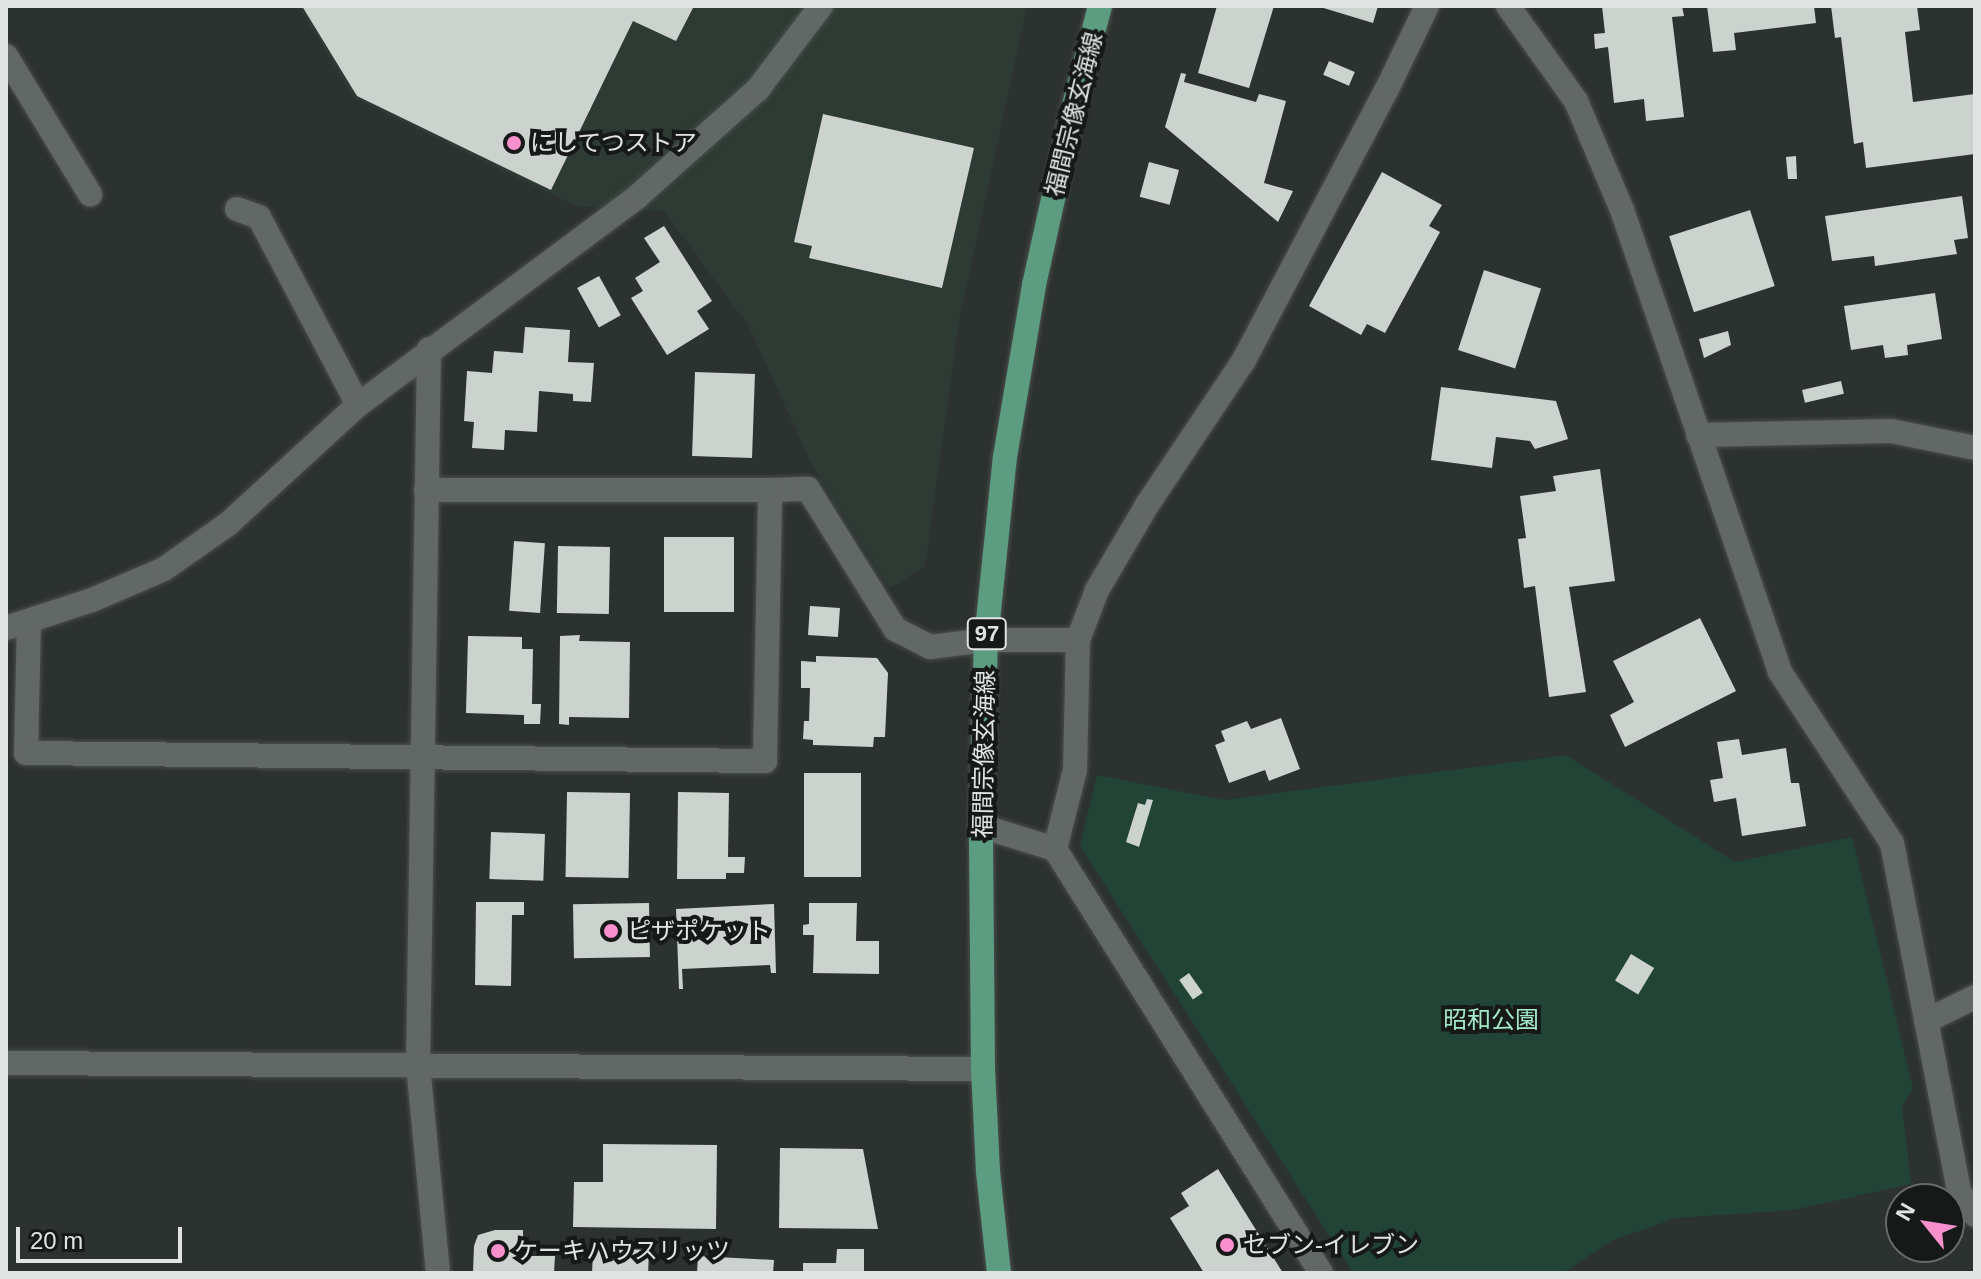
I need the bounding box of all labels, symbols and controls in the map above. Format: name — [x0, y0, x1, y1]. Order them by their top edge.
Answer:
street label: 福間宗像玄海線 — [1040, 29, 1108, 199]
place label: にしてつストア — [530, 129, 698, 157]
marker: にしてつストア — [505, 134, 523, 152]
road number: 97 — [965, 616, 1009, 652]
street label: 福間宗像玄海線 — [968, 670, 1000, 838]
place label: ピザポケット — [627, 917, 771, 945]
marker: ピザポケット — [602, 922, 620, 940]
park label: 昭和公園 — [1443, 1006, 1539, 1034]
north arrow — [1885, 1183, 1965, 1263]
text: N — [1891, 1199, 1920, 1225]
scale bar — [20, 1211, 186, 1261]
text: 20 m — [30, 1227, 83, 1254]
place label: セブン-イレブン — [1243, 1231, 1419, 1259]
marker: セブン-イレブン — [1218, 1236, 1236, 1254]
place label: ケーキハウスリッツ — [514, 1237, 730, 1265]
marker: ケーキハウスリッツ — [489, 1242, 507, 1260]

